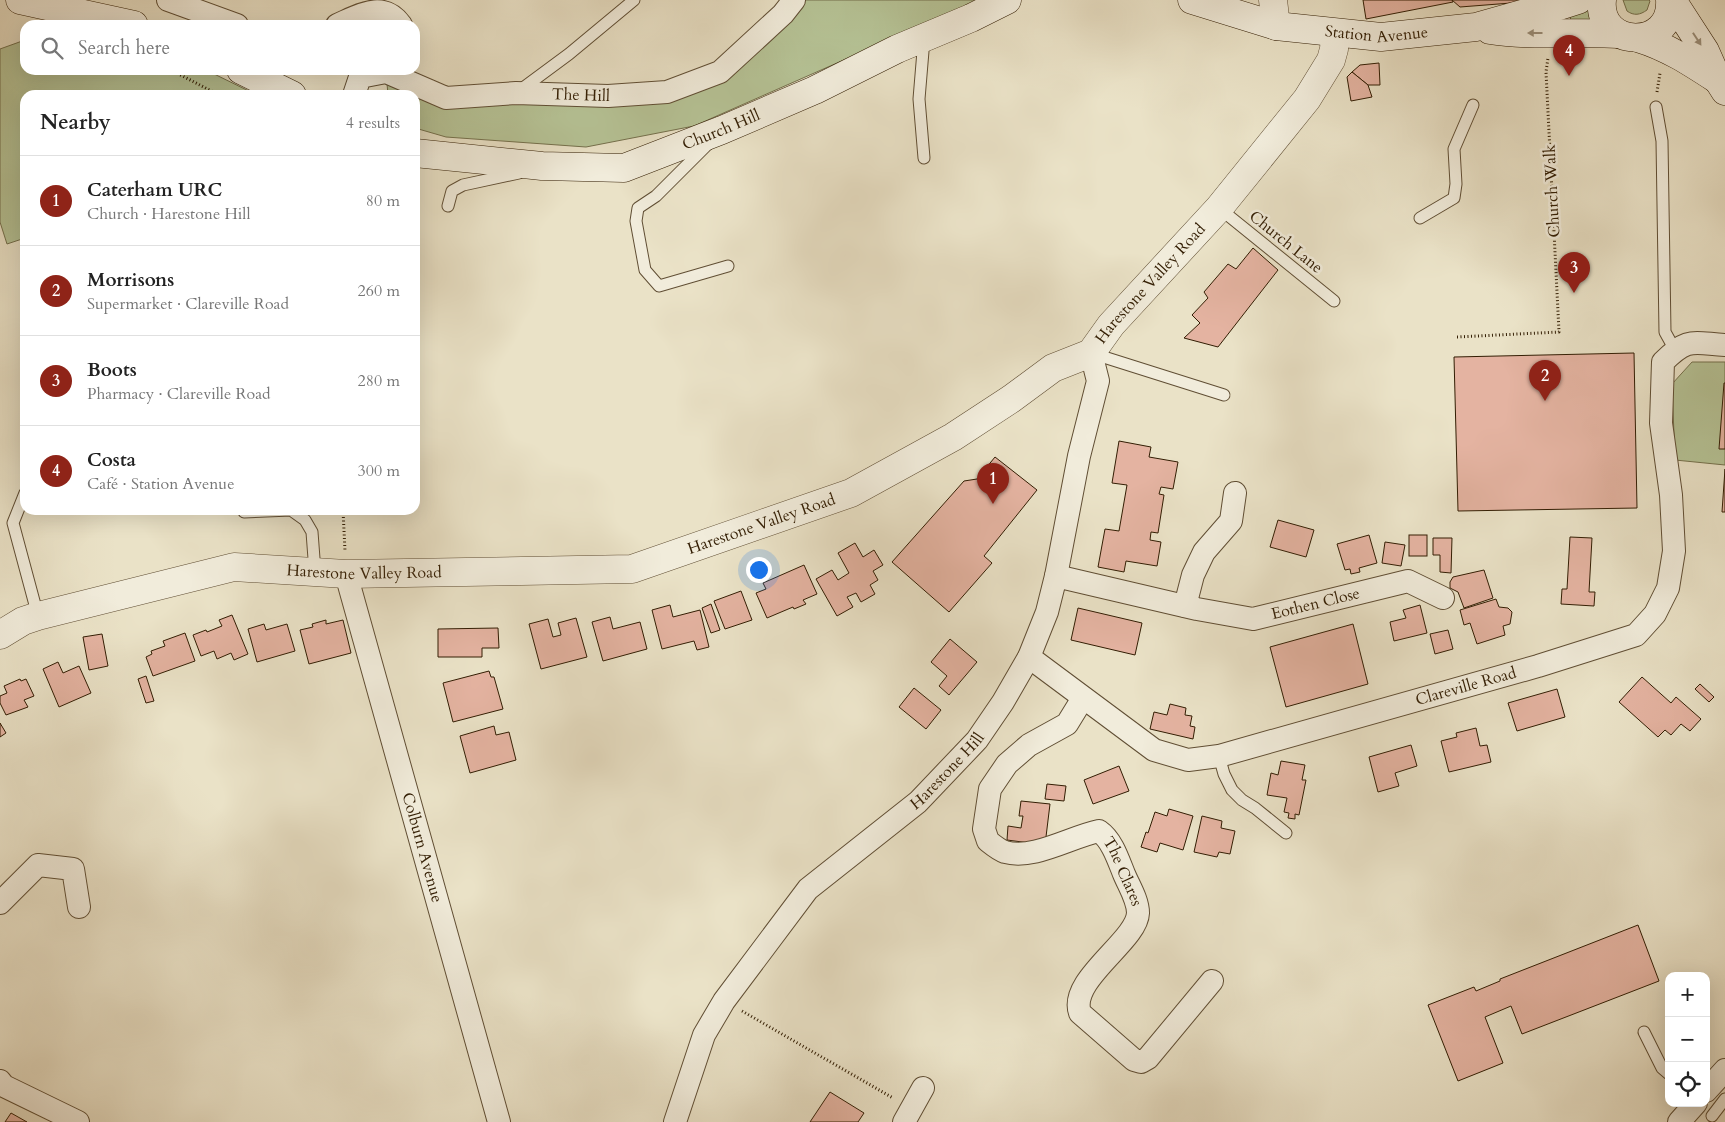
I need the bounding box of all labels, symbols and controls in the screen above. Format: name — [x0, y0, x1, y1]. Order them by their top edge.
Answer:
search box — [20, 20, 420, 75]
street label: Station Avenue — [1324, 20, 1429, 48]
one-way arrow — [1527, 29, 1543, 37]
one-way arrow — [1692, 32, 1702, 46]
icon: search — [38, 34, 66, 62]
text: Search here — [78, 35, 170, 61]
pin: 4 — [1553, 35, 1585, 76]
street label: The Hill — [552, 83, 610, 107]
street label: Church Hill — [679, 104, 763, 155]
text: Nearby — [40, 108, 111, 137]
text: 4 results — [346, 112, 400, 134]
street label: Church Walk — [1539, 143, 1565, 238]
text: Caterham URC — [87, 177, 222, 203]
text: 1 — [52, 190, 60, 212]
text: 80 m — [366, 190, 400, 212]
text: Church · Harestone Hill — [87, 203, 250, 225]
street label: Church Lane — [1245, 205, 1327, 279]
street label: Harestone Valley Road — [1090, 218, 1211, 348]
pin: 3 — [1558, 252, 1590, 293]
text: Morrisons — [87, 267, 174, 293]
text: 2 — [52, 280, 60, 302]
text: 260 m — [358, 280, 400, 302]
text: Supermarket · Clareville Road — [87, 293, 289, 315]
text: Boots — [87, 357, 137, 383]
pin: 2 — [1529, 360, 1561, 401]
text: 3 — [52, 370, 60, 392]
text: 280 m — [358, 370, 400, 392]
text: Pharmacy · Clareville Road — [87, 383, 271, 405]
text: Costa — [87, 447, 136, 473]
text: 4 — [52, 460, 60, 482]
text: 300 m — [358, 460, 400, 482]
pin: 1 — [977, 463, 1009, 504]
text: Café · Station Avenue — [87, 473, 234, 495]
street label: Harestone Valley Road — [684, 488, 839, 560]
your location — [746, 557, 772, 583]
street label: Harestone Valley Road — [286, 559, 442, 585]
street label: Eothen Close — [1269, 582, 1362, 625]
street label: Clareville Road — [1413, 662, 1519, 711]
street label: Harestone Hill — [906, 728, 990, 815]
street label: Colburn Avenue — [397, 790, 448, 905]
street label: The Clares — [1098, 832, 1148, 908]
map controls — [1665, 972, 1710, 1107]
button: + — [1665, 972, 1710, 1017]
button: − — [1665, 1017, 1710, 1062]
button: locate — [1665, 1062, 1710, 1107]

